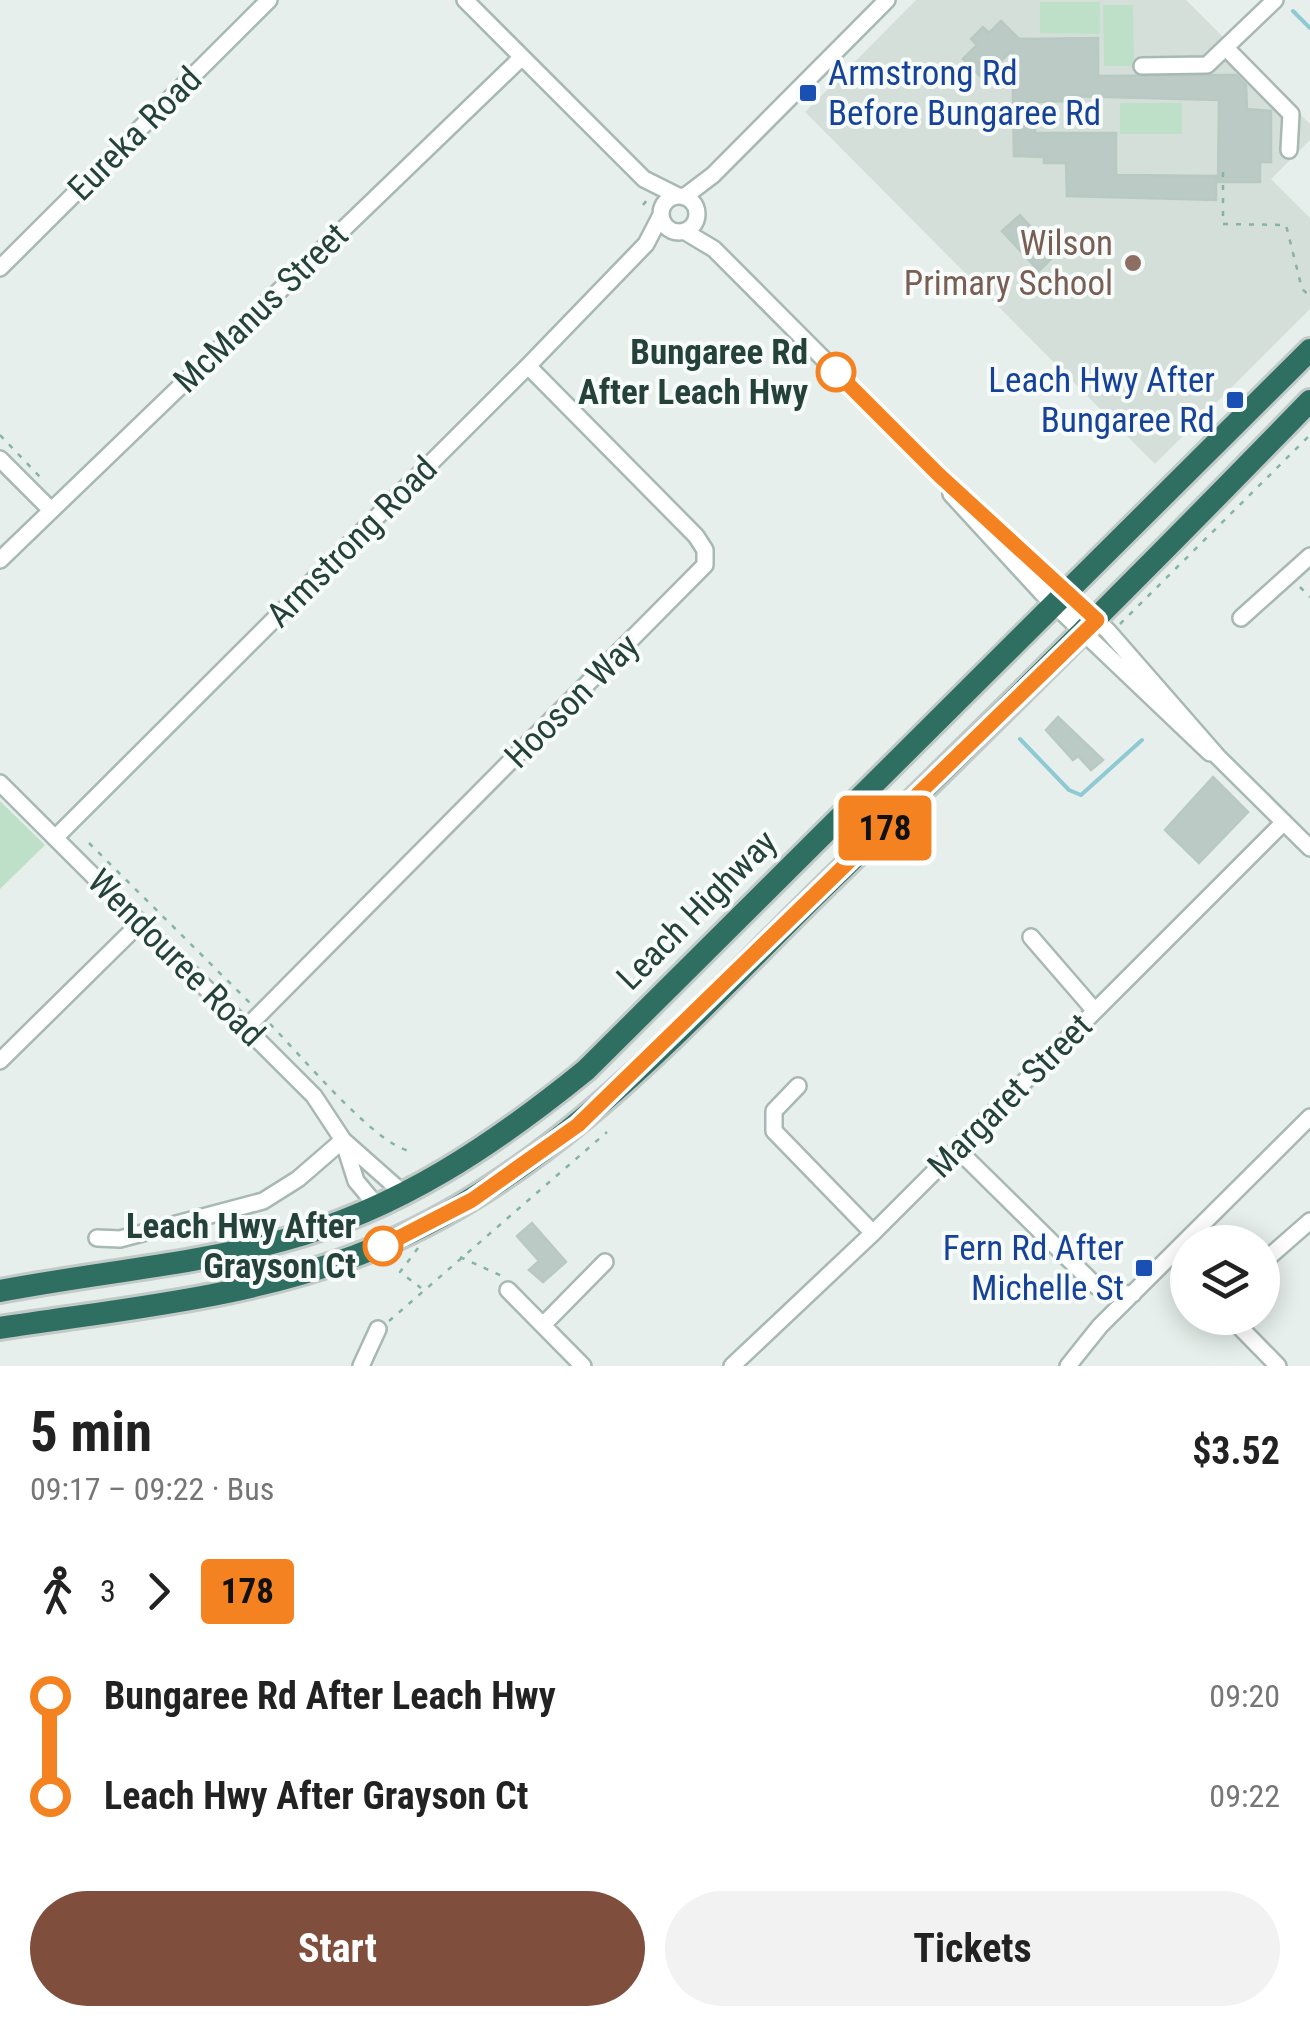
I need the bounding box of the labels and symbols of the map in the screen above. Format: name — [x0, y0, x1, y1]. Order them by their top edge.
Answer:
place label: Armstrong Rd Before Bungaree Rd — [828, 53, 1101, 134]
street label: Eureka Road — [60, 59, 210, 209]
marker: Armstrong Rd Before Bungaree Rd — [797, 82, 819, 104]
street label: McManus Street — [166, 215, 356, 401]
place label: Wilson Primary School — [904, 223, 1113, 304]
marker: Wilson Primary School — [1122, 252, 1144, 274]
place label: Bungaree Rd After Leach Hwy — [578, 332, 808, 413]
marker: Bungaree Rd After Leach Hwy — [817, 353, 855, 391]
place label: Leach Hwy After Bungaree Rd — [988, 360, 1215, 441]
marker: Leach Hwy After Bungaree Rd — [1224, 389, 1246, 411]
street label: Armstrong Road — [258, 448, 446, 636]
street label: Hooson Way — [496, 625, 648, 777]
line badge: 178 — [828, 796, 942, 860]
street label: Leach Highway — [609, 822, 785, 998]
street label: Wendouree Road — [79, 861, 273, 1055]
street label: Margaret Street — [920, 1006, 1100, 1186]
place label: Leach Hwy After Grayson Ct — [126, 1206, 356, 1287]
marker: Leach Hwy After Grayson Ct — [364, 1227, 402, 1265]
place label: Fern Rd After Michelle St — [943, 1228, 1124, 1309]
marker: Fern Rd After Michelle St — [1133, 1257, 1155, 1279]

